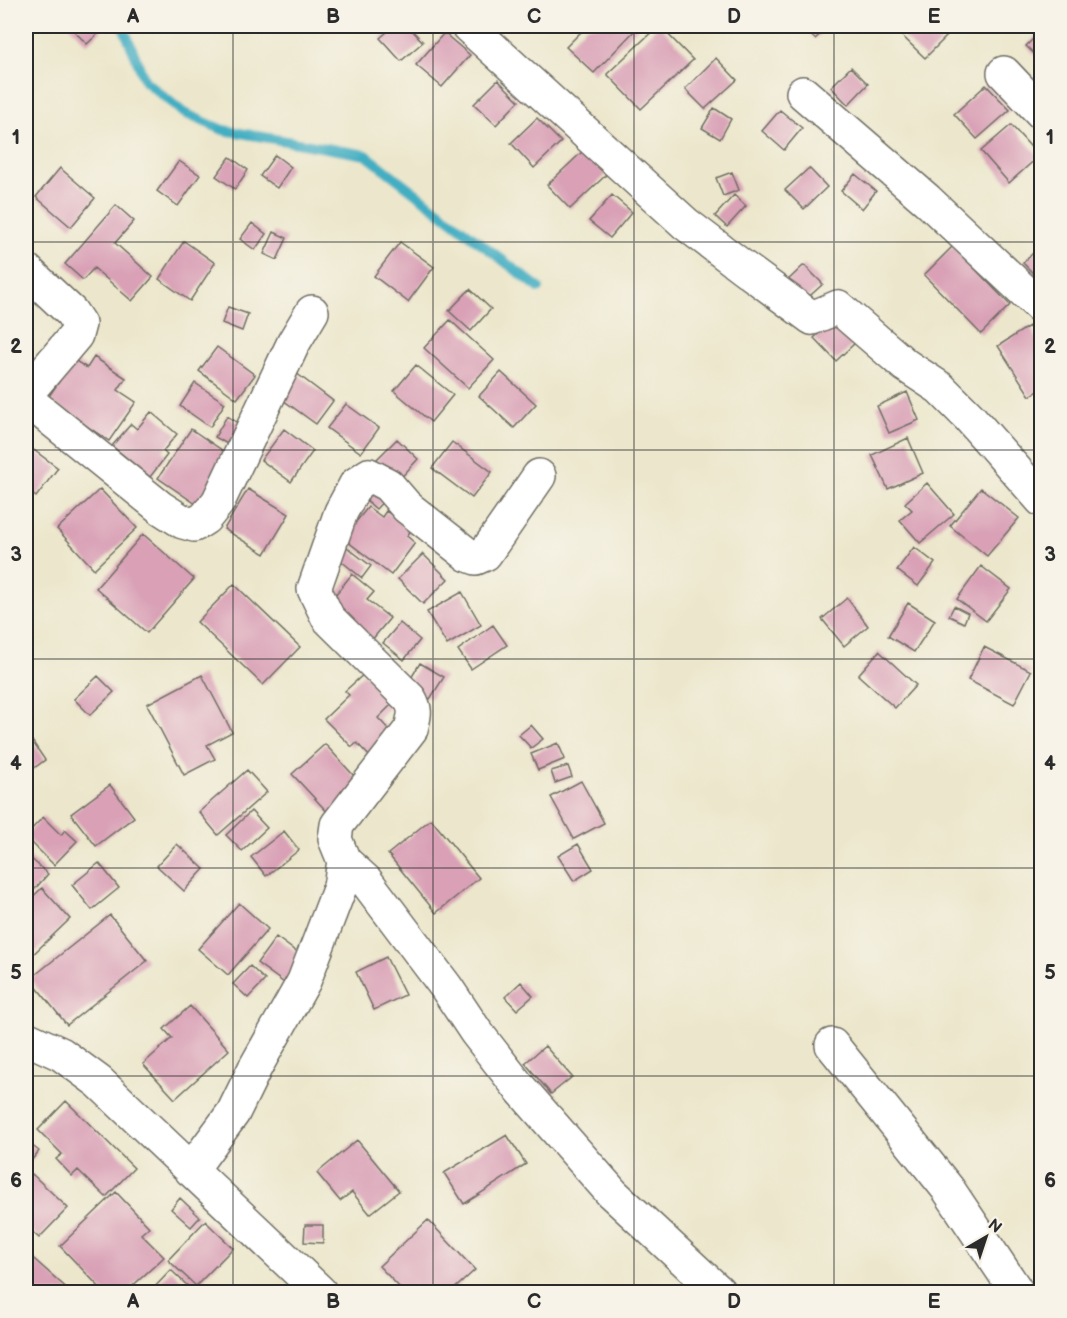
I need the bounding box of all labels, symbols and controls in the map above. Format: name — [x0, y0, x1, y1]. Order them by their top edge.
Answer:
text: A — [126, 5, 140, 29]
text: B — [326, 5, 340, 29]
text: C — [527, 5, 541, 29]
text: D — [727, 5, 741, 29]
text: E — [928, 5, 941, 29]
text: 1 — [12, 126, 20, 150]
text: 1 — [1046, 126, 1054, 150]
text: 2 — [10, 335, 22, 359]
text: 2 — [1044, 335, 1056, 359]
text: 3 — [10, 543, 22, 567]
text: 3 — [1044, 543, 1056, 567]
text: 4 — [10, 752, 22, 776]
text: 4 — [1044, 752, 1056, 776]
text: 5 — [10, 961, 22, 985]
text: 5 — [1044, 961, 1056, 985]
text: 6 — [10, 1169, 22, 1193]
text: 6 — [1044, 1169, 1056, 1193]
north arrow — [956, 1207, 1016, 1267]
text: N — [984, 1215, 1005, 1238]
text: A — [126, 1290, 140, 1314]
text: B — [326, 1290, 340, 1314]
text: C — [527, 1290, 541, 1314]
text: D — [727, 1290, 741, 1314]
text: E — [928, 1290, 941, 1314]

